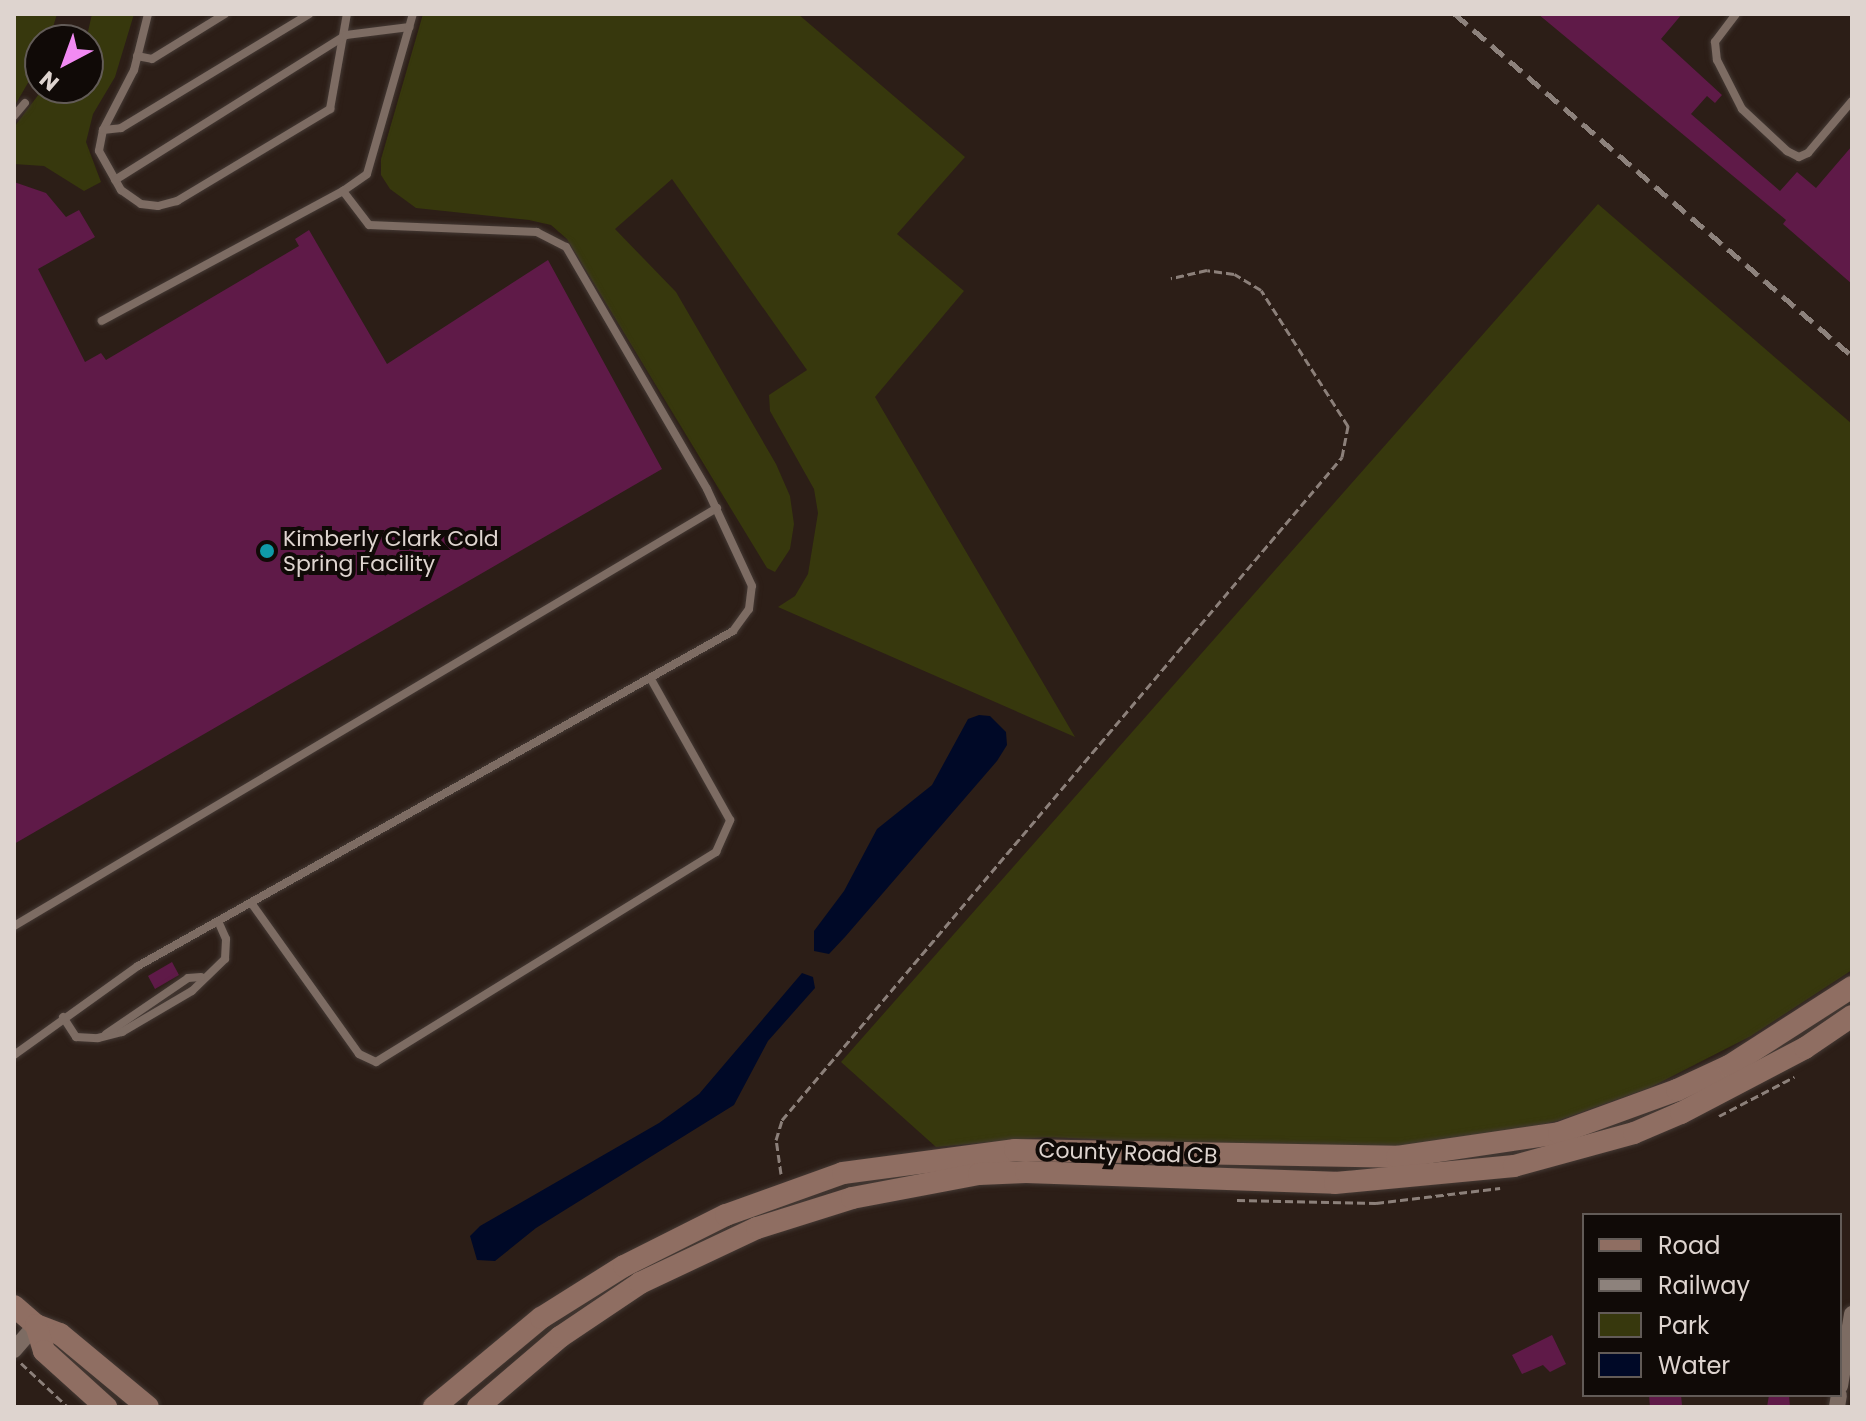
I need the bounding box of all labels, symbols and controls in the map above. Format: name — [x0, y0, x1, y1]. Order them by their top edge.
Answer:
north arrow — [24, 24, 104, 104]
text: N — [33, 64, 66, 98]
place label: Kimberly Clark Cold Spring Facility — [283, 525, 499, 576]
marker: Kimberly Clark Cold Spring Facility — [258, 542, 276, 560]
street label: County Road CB — [1038, 1137, 1218, 1169]
legend — [1582, 1213, 1842, 1397]
text: Road — [1658, 1229, 1720, 1262]
text: Railway — [1658, 1269, 1750, 1302]
text: Park — [1658, 1309, 1709, 1342]
text: Water — [1658, 1349, 1730, 1382]

